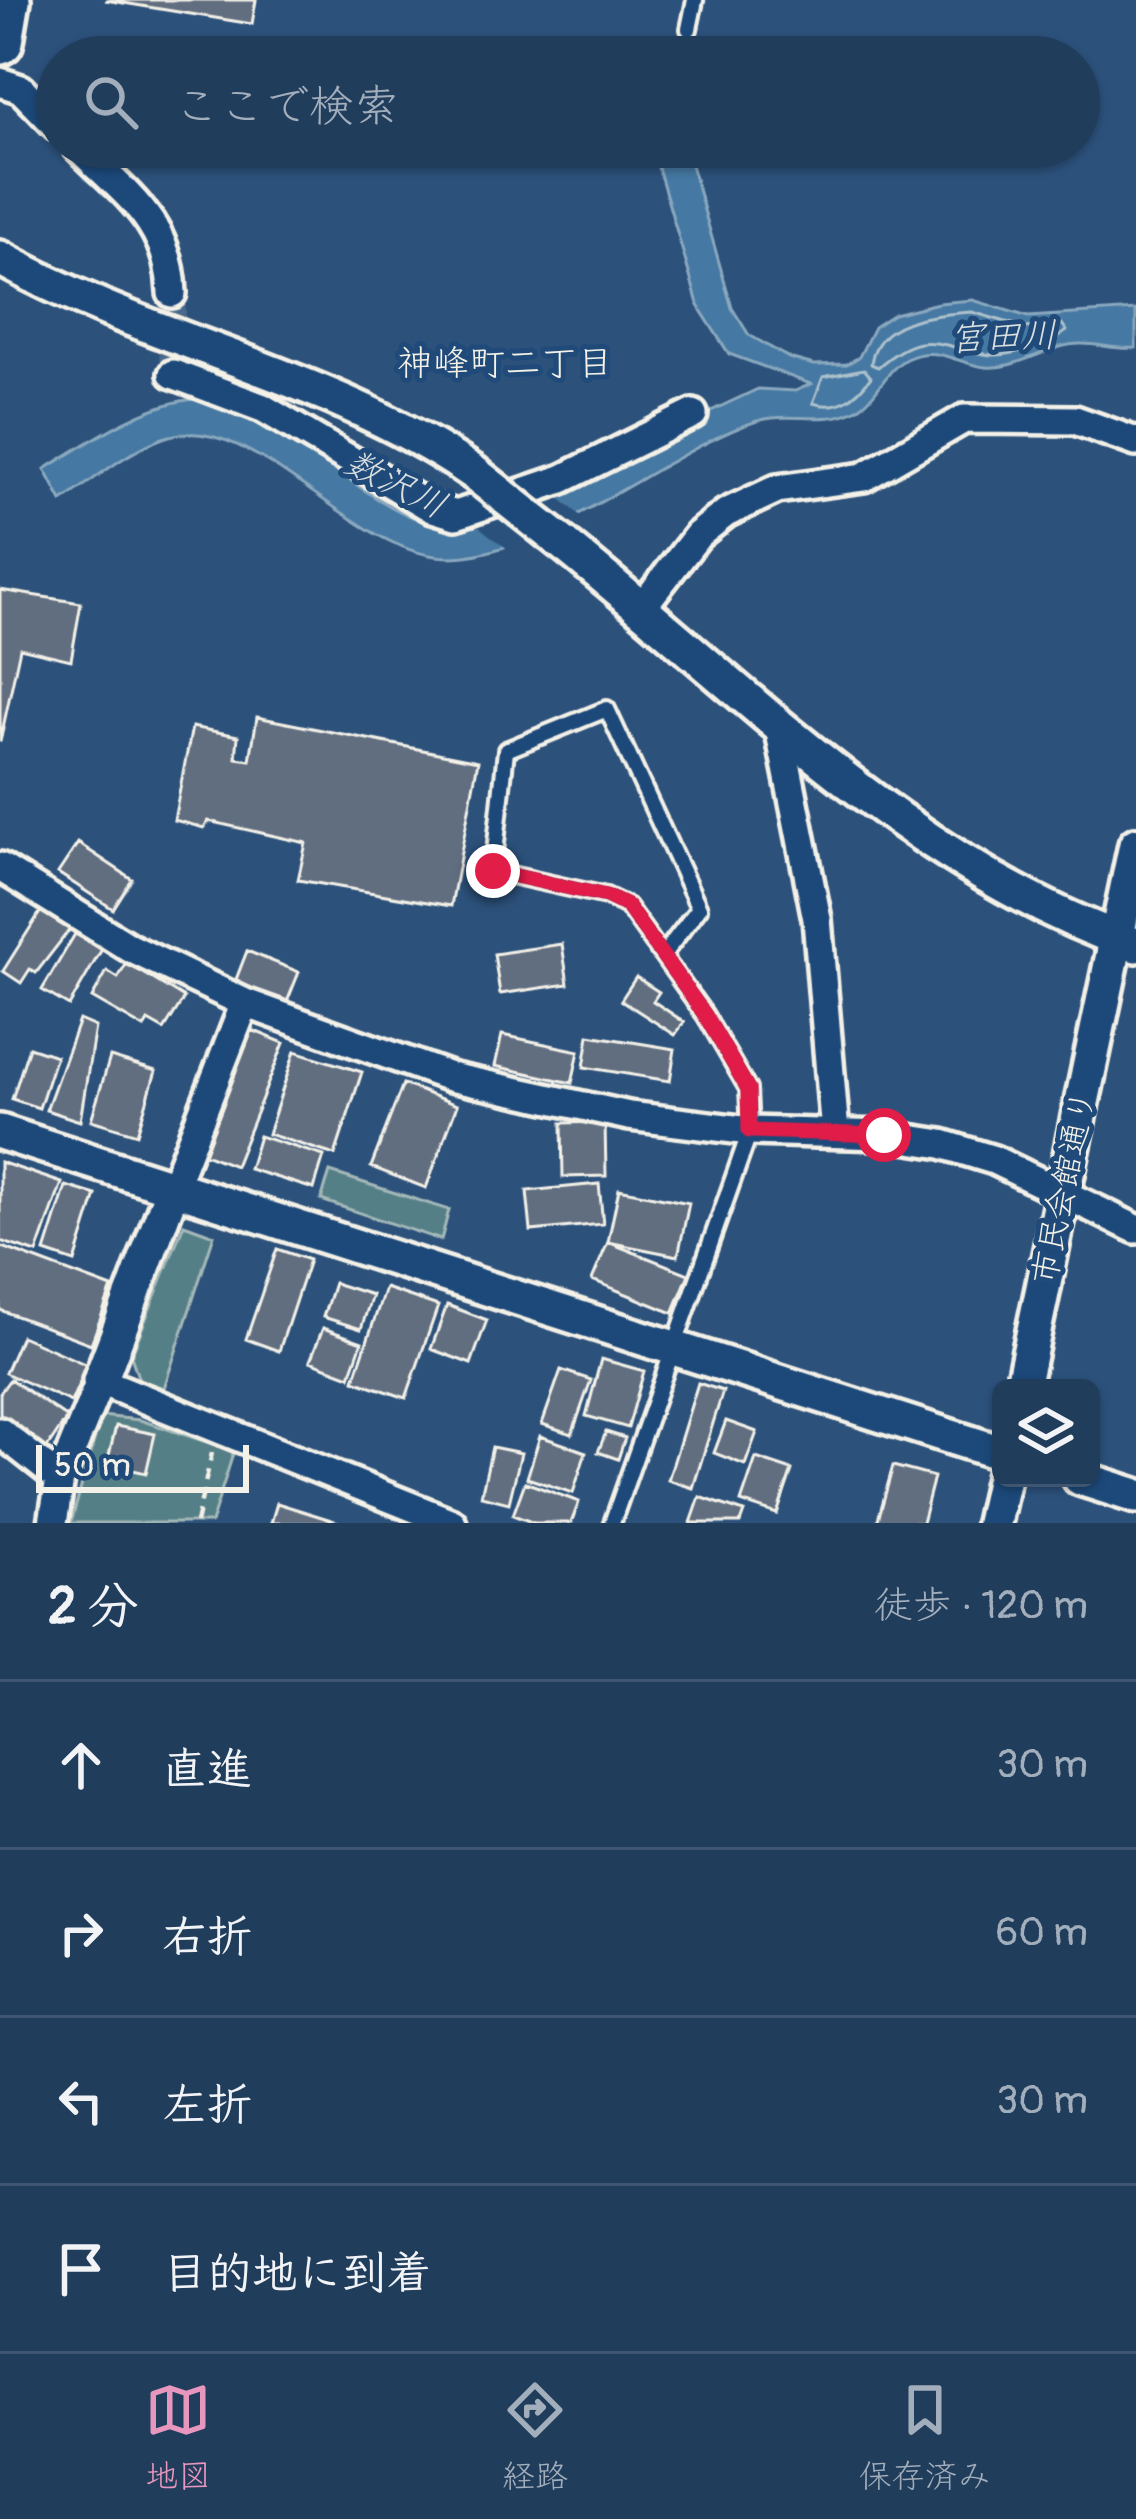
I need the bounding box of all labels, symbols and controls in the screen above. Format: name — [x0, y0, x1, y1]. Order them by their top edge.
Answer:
search box — [36, 36, 1100, 168]
icon: search — [78, 69, 144, 135]
text: ここで検索 — [174, 79, 399, 135]
water label: 宮田川 — [948, 313, 1058, 361]
district label: 神峰町二丁目 — [397, 341, 613, 386]
water label: 数沢川 — [338, 439, 454, 529]
route end — [466, 844, 520, 898]
street label: 市民会館通り — [1023, 1086, 1105, 1288]
route start — [857, 1108, 911, 1162]
map controls — [992, 1379, 1100, 1487]
button: layers — [992, 1379, 1100, 1487]
scale bar — [36, 1439, 249, 1492]
text: 50 m — [54, 1445, 131, 1486]
text: 2 分 — [48, 1575, 139, 1639]
text: 徒歩 · 120 m — [874, 1581, 1088, 1630]
icon: ahead — [48, 1732, 114, 1798]
text: 30 m — [997, 1740, 1088, 1789]
text: 直進 — [162, 1742, 252, 1798]
icon: right — [48, 1900, 114, 1966]
text: 60 m — [996, 1908, 1088, 1957]
text: 右折 — [162, 1910, 252, 1966]
icon: left — [48, 2068, 114, 2134]
text: 30 m — [997, 2076, 1088, 2125]
text: 左折 — [162, 2078, 252, 2134]
icon: arrive — [48, 2236, 114, 2302]
text: 目的地に到着 — [162, 2246, 432, 2302]
tab: 地図 — [145, 2377, 211, 2497]
tab: 経路 — [502, 2377, 568, 2497]
tab: 保存済み — [859, 2377, 991, 2497]

